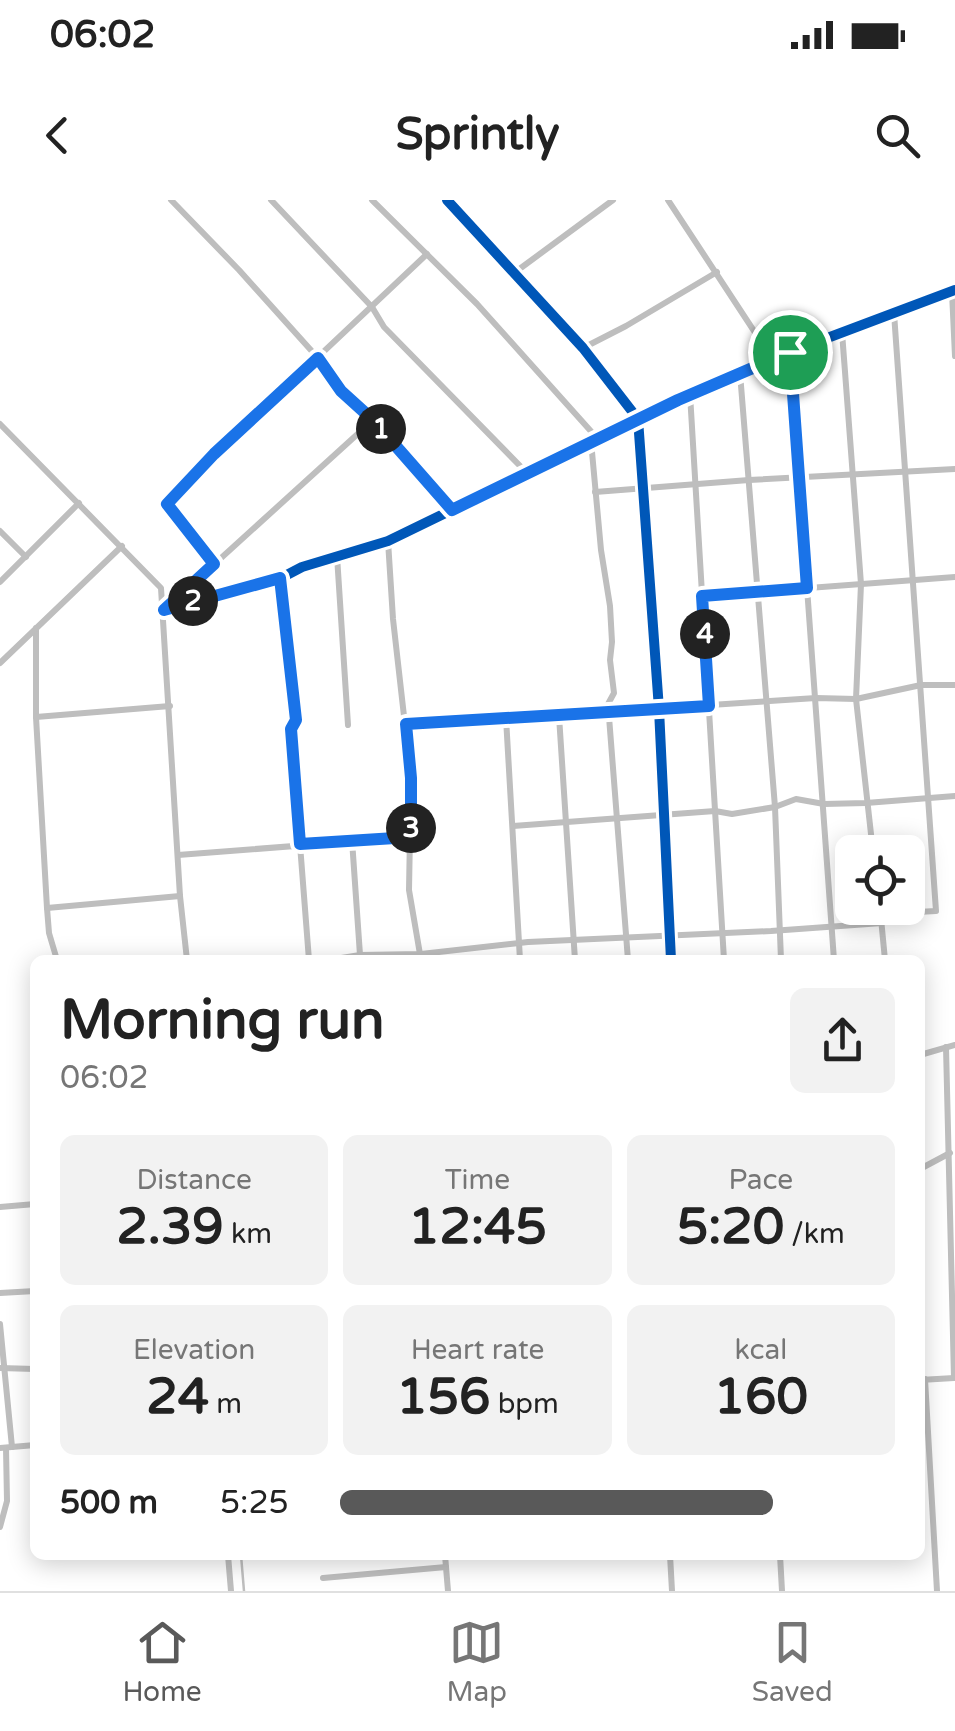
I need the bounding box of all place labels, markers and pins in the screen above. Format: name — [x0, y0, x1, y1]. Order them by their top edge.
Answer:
pin — [748, 310, 833, 395]
pin: 1 — [356, 404, 406, 454]
pin: 2 — [168, 576, 218, 626]
pin: 4 — [680, 609, 730, 659]
pin: 3 — [386, 803, 436, 853]

